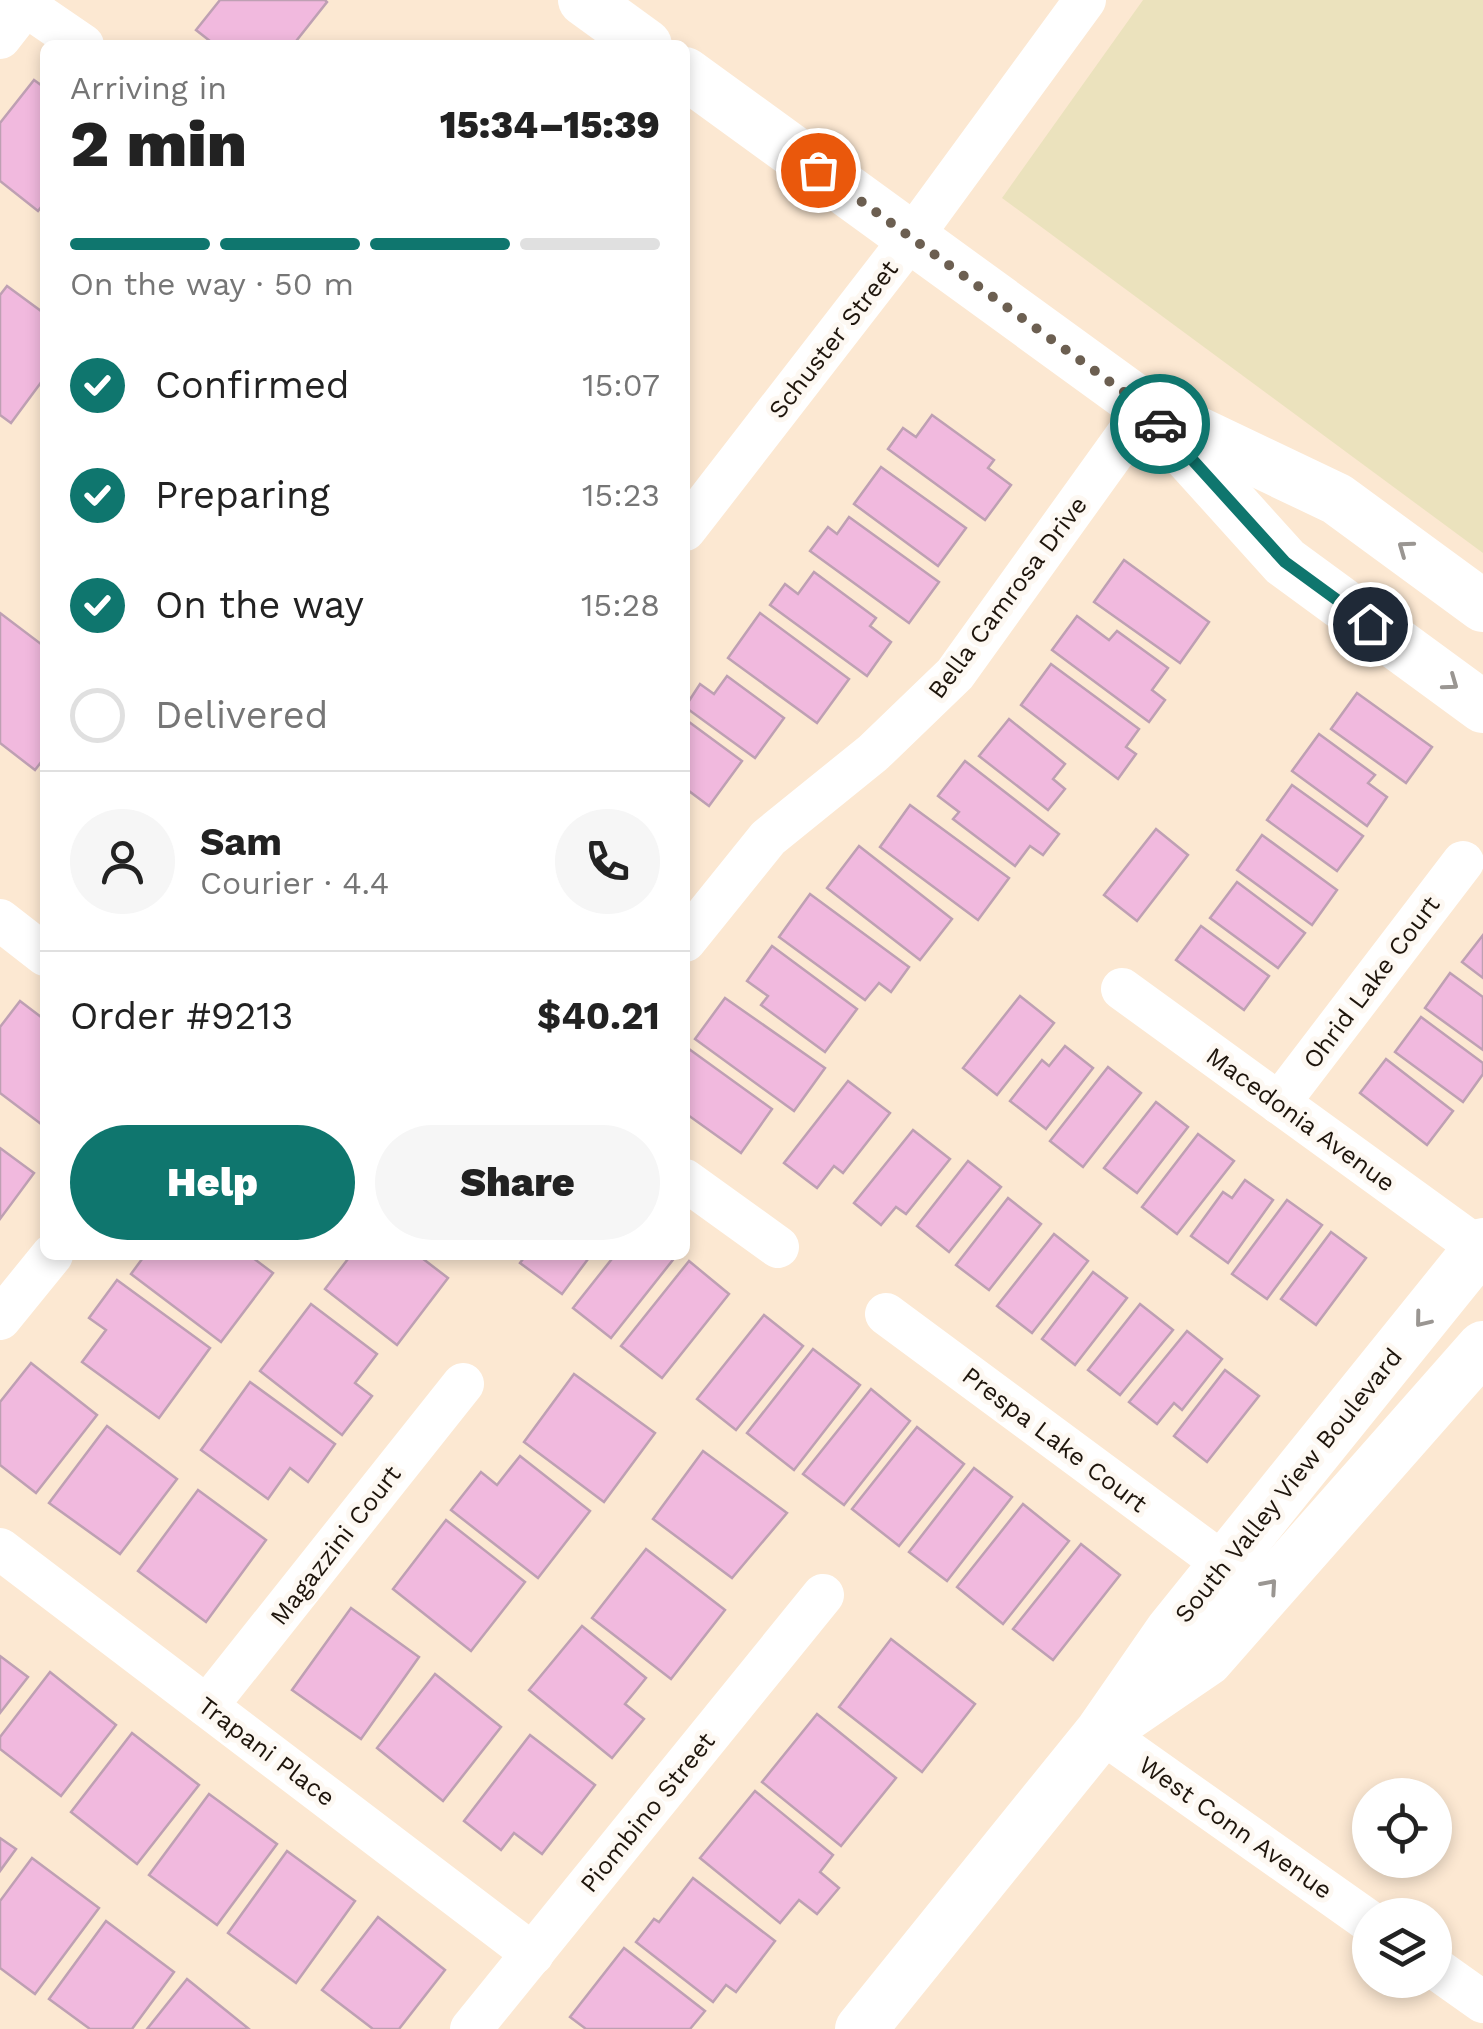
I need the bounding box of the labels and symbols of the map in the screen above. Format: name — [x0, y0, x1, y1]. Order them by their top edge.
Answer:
pin — [776, 128, 861, 213]
street label: Schuster Street — [763, 254, 904, 424]
courier — [1110, 374, 1210, 474]
street label: Bella Camrosa Drive — [922, 491, 1093, 704]
one-way arrow — [1397, 542, 1416, 561]
pin — [1328, 582, 1413, 667]
one-way arrow — [1439, 671, 1458, 690]
street label: Ohrid Lake Court — [1297, 890, 1446, 1074]
street label: Macedonia Avenue — [1201, 1041, 1401, 1198]
one-way arrow — [1416, 1308, 1434, 1326]
street label: South Valley View Boulevard — [1169, 1342, 1408, 1628]
street label: Prespa Lake Court — [957, 1361, 1153, 1519]
street label: Magazzini Court — [264, 1459, 407, 1631]
one-way arrow — [1259, 1580, 1277, 1598]
street label: Trapani Place — [193, 1691, 341, 1812]
street label: Piombino Street — [574, 1726, 721, 1898]
street label: West Conn Avenue — [1134, 1750, 1338, 1905]

